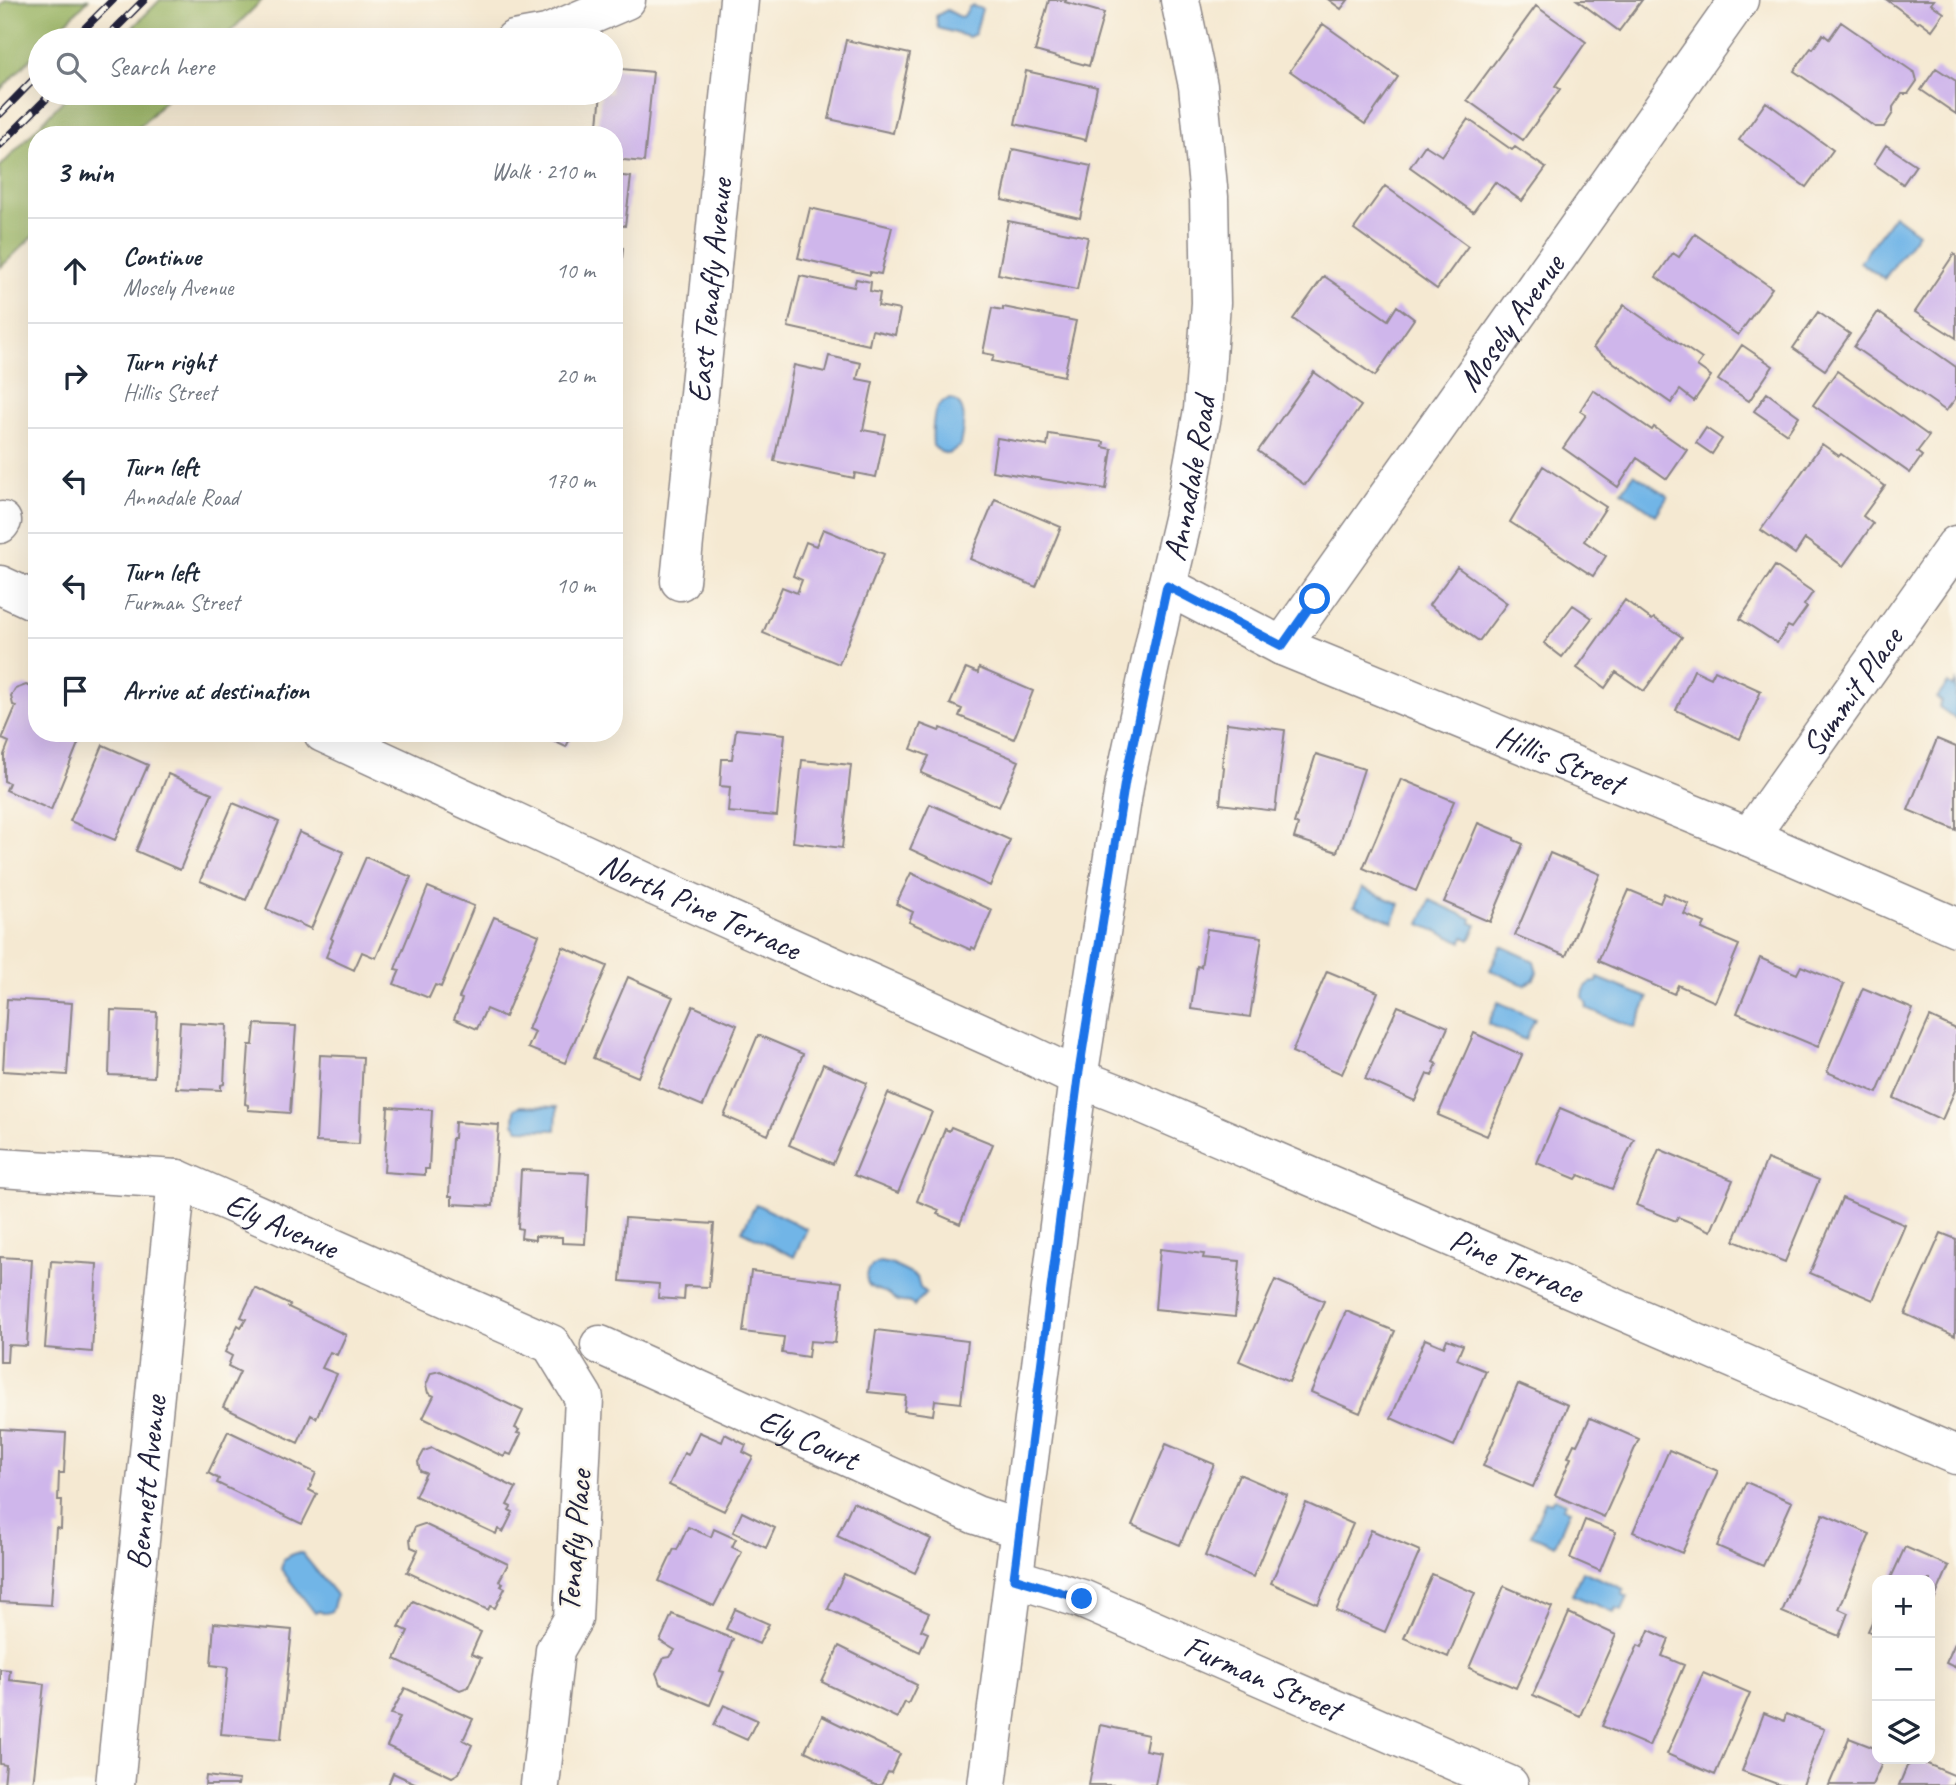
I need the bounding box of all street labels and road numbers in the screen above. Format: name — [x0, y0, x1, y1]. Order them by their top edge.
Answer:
street label: East Tenafly Avenue — [677, 174, 742, 404]
street label: Mosely Avenue — [1448, 244, 1575, 399]
street label: Annadale Road — [1153, 390, 1225, 565]
street label: Summit Place — [1792, 617, 1913, 765]
street label: Hillis Street — [1490, 715, 1633, 806]
street label: North Pine Terrace — [593, 843, 809, 971]
street label: Ely Avenue — [219, 1182, 347, 1269]
street label: Pine Terrace — [1444, 1218, 1591, 1313]
street label: Bennett Avenue — [116, 1391, 176, 1571]
street label: Ely Court — [752, 1399, 868, 1481]
street label: Tenafly Place — [547, 1466, 601, 1614]
street label: Furman Street — [1178, 1625, 1351, 1732]

